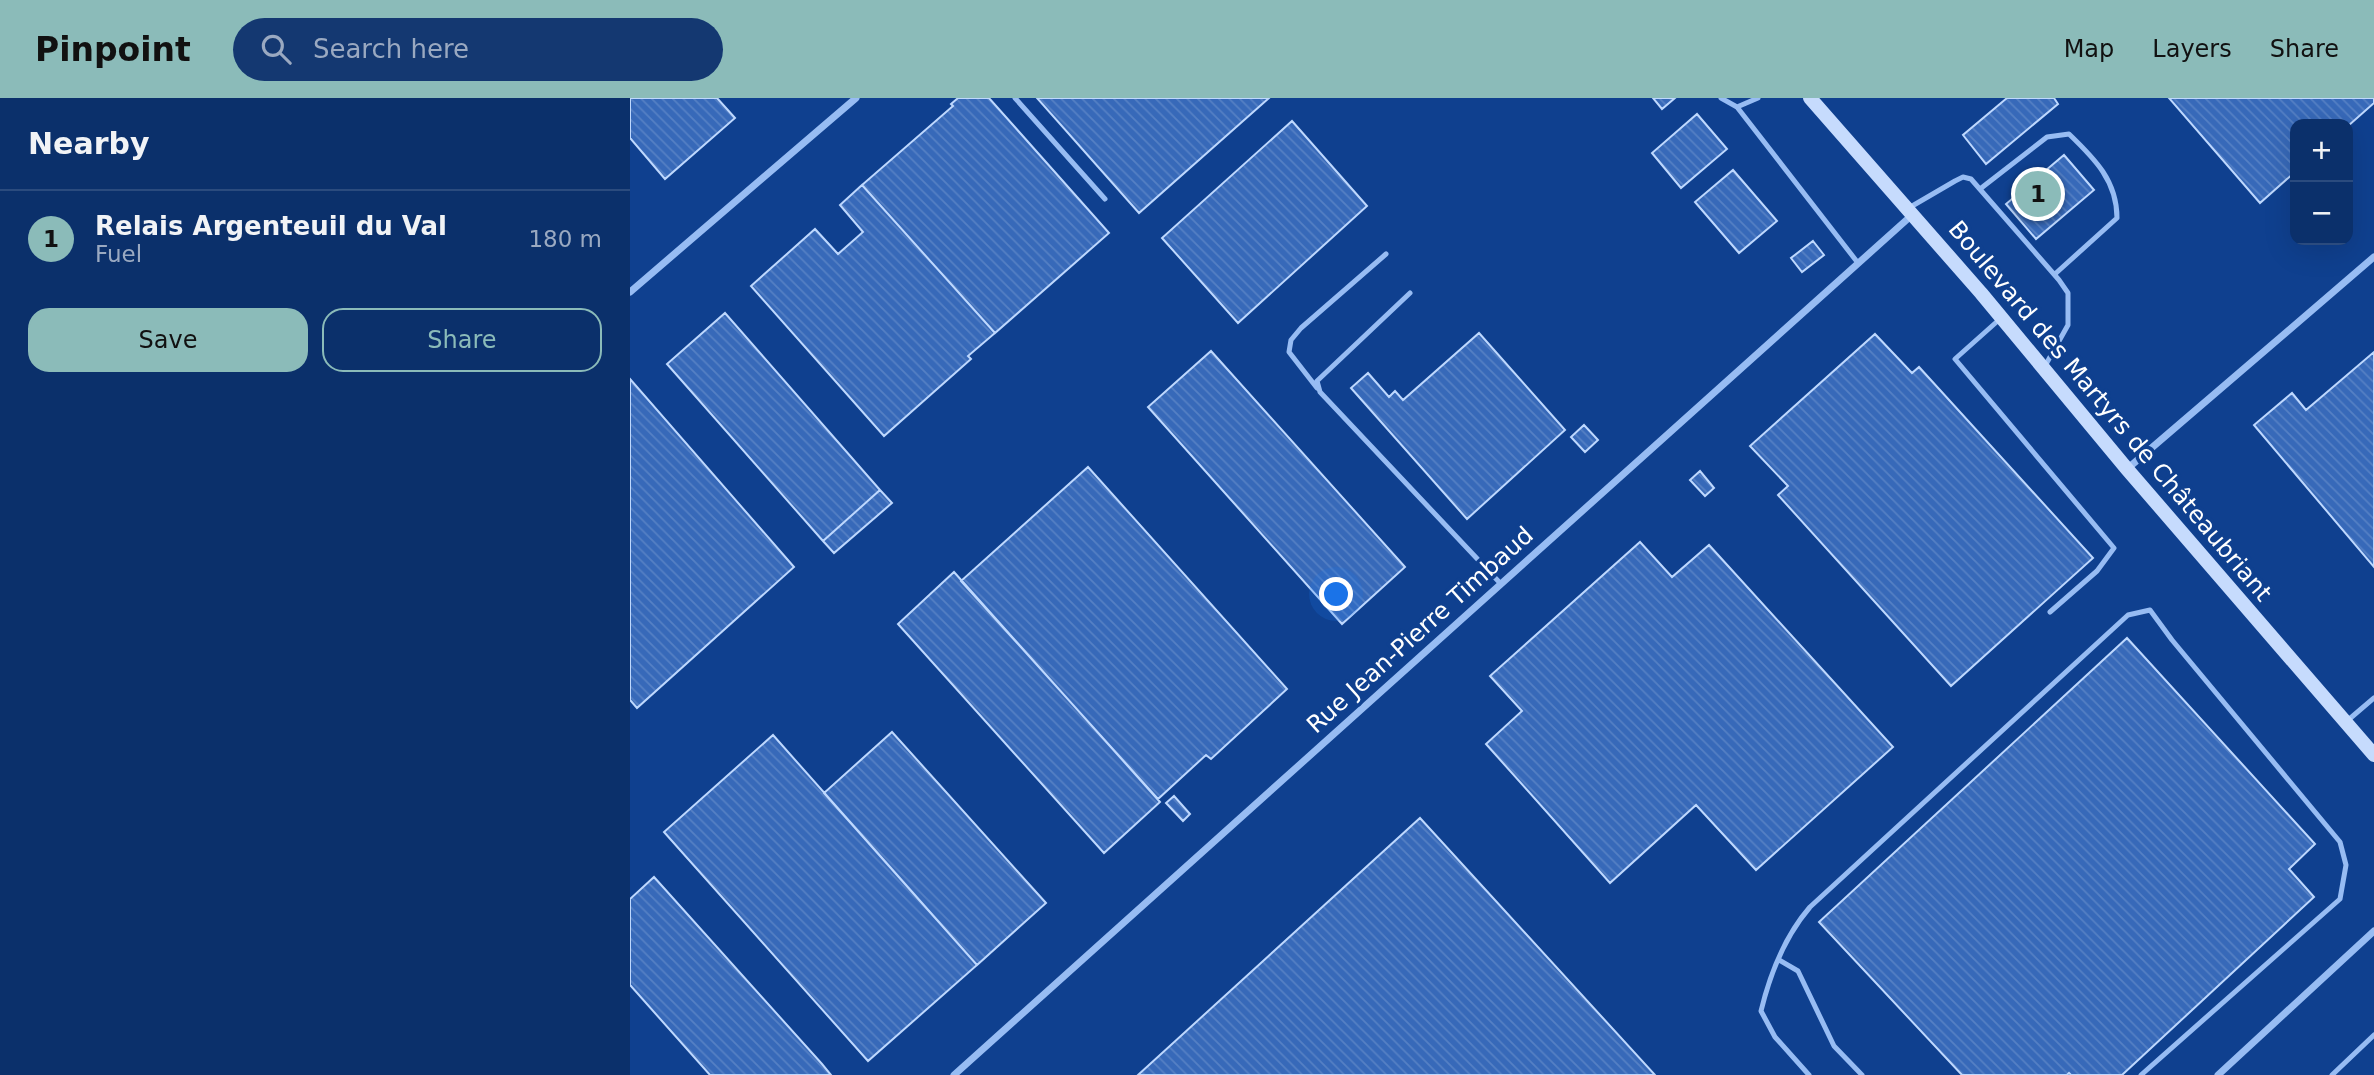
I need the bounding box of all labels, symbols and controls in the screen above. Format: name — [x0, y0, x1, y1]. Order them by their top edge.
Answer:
search box — [233, 18, 723, 81]
text: Pinpoint — [35, 30, 191, 69]
icon: search — [257, 30, 295, 68]
text: Search here — [313, 34, 469, 64]
text: Map — [2064, 35, 2114, 63]
text: Layers — [2152, 35, 2232, 63]
text: Share — [2270, 35, 2339, 63]
map controls — [2290, 119, 2353, 245]
button: + — [2290, 119, 2353, 182]
text: Nearby — [28, 126, 150, 161]
pin: 1 — [2015, 168, 2061, 220]
button: − — [2290, 182, 2353, 245]
text: Relais Argenteuil du Val — [95, 211, 447, 241]
street label: Boulevard des Martyrs de Châteaubriant — [1943, 215, 2277, 607]
text: 1 — [43, 226, 59, 252]
text: 180 m — [528, 226, 602, 252]
text: Fuel — [95, 241, 142, 267]
button: Save — [28, 308, 308, 372]
button: Share — [322, 308, 602, 372]
street label: Rue Jean-Pierre Timbaud — [1301, 521, 1539, 739]
your location — [1319, 577, 1353, 611]

